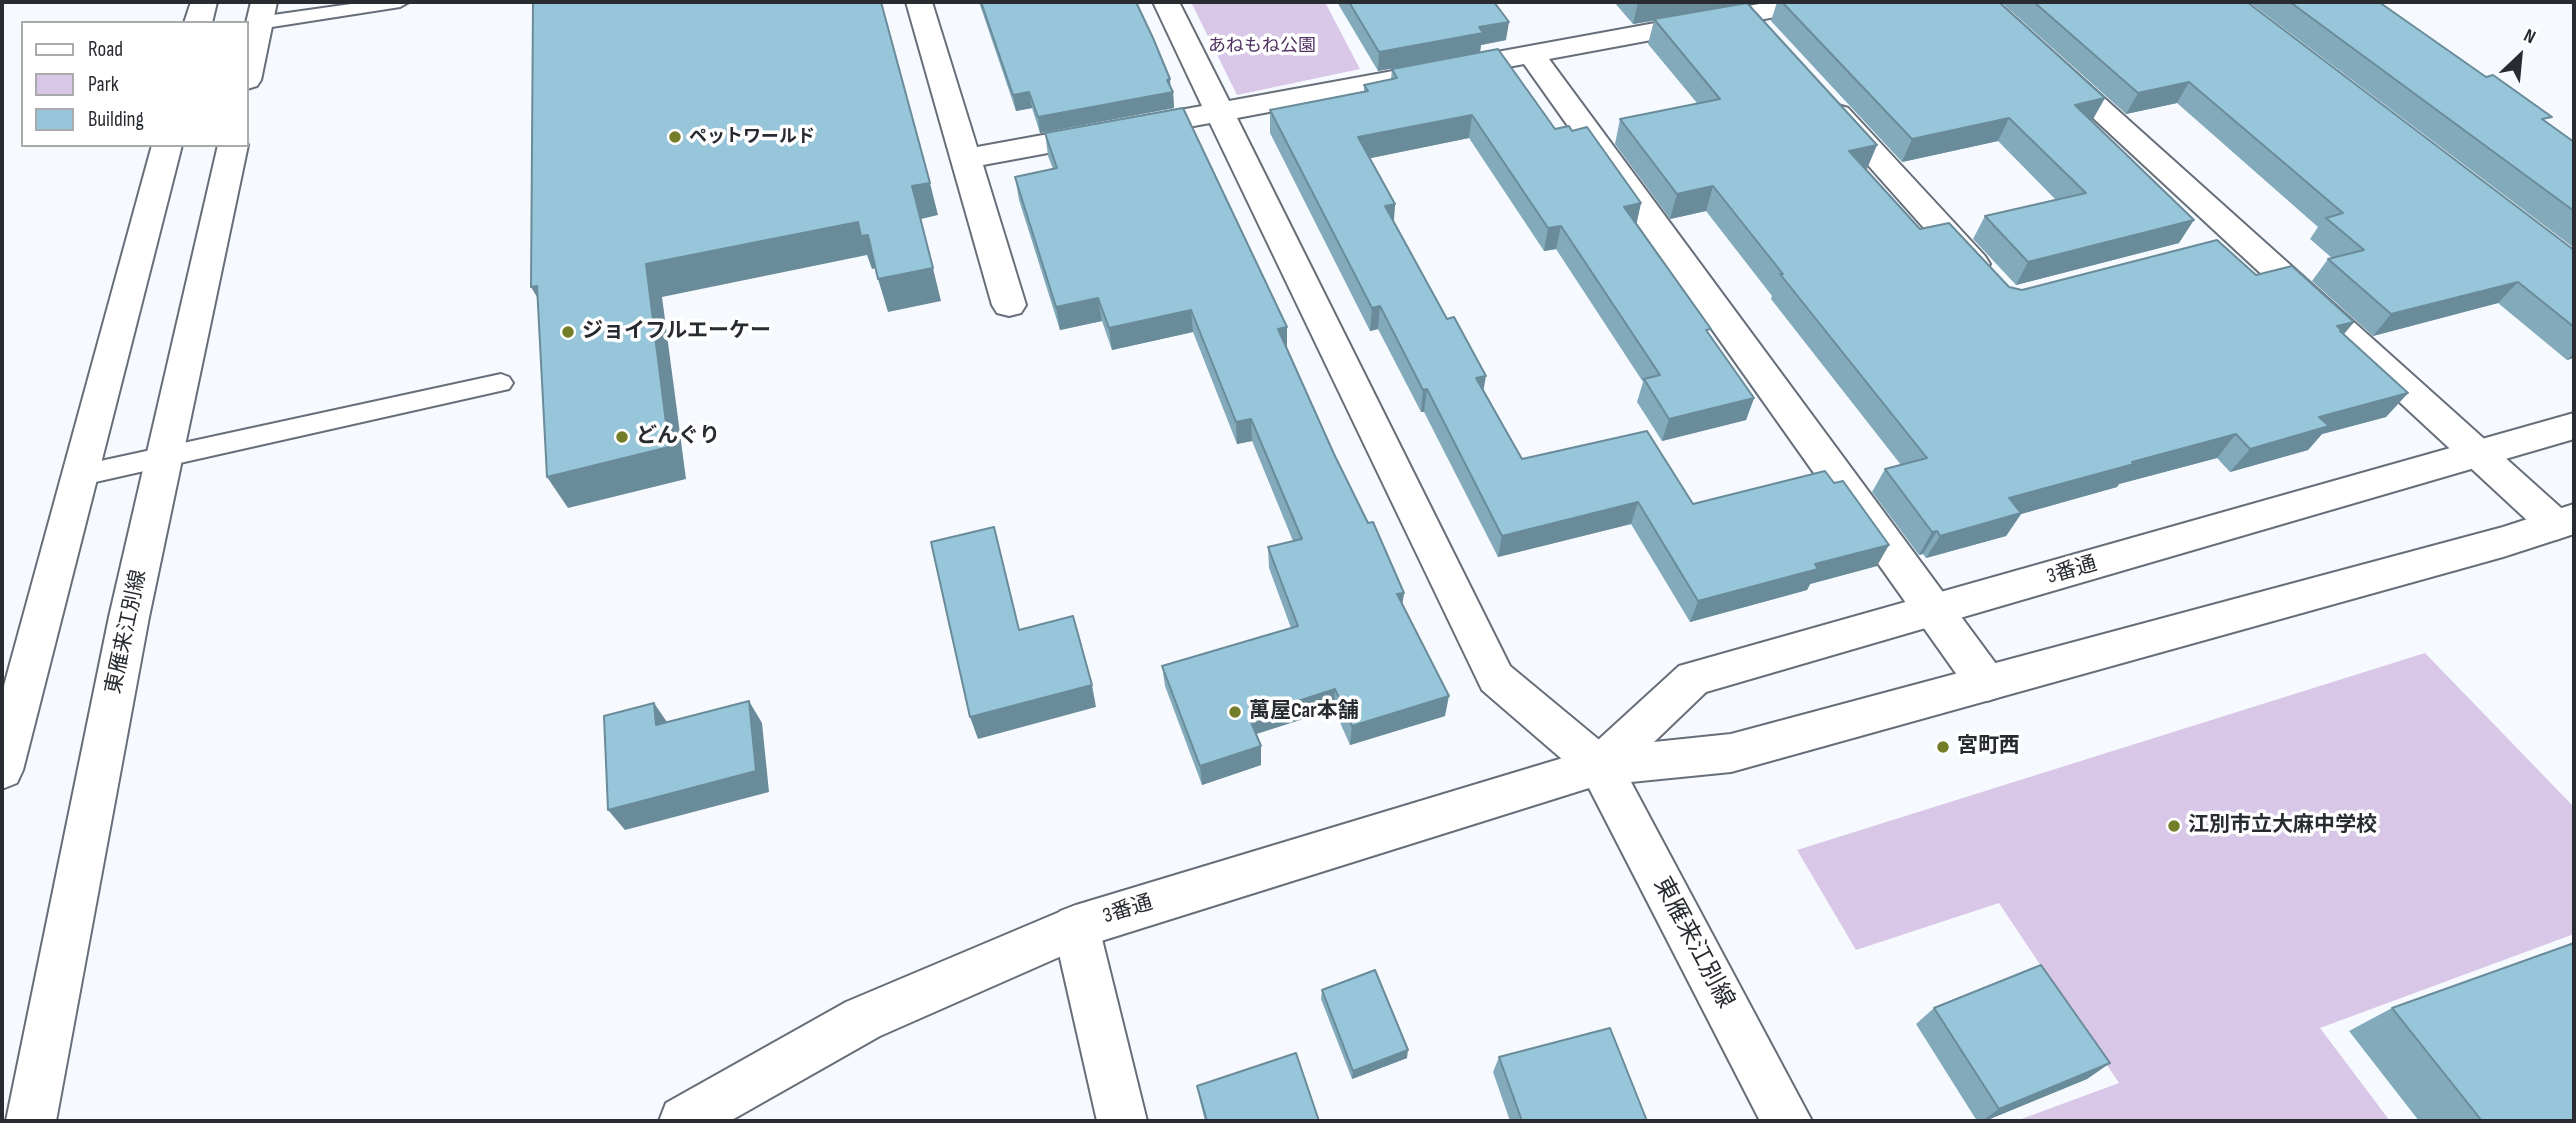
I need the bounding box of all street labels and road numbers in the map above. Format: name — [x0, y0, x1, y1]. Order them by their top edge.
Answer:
street label: 3番通 — [2044, 552, 2100, 590]
street label: 東雁来江別線 — [102, 568, 152, 696]
street label: 東雁来江別線 — [1646, 873, 1740, 1013]
street label: 3番通 — [1100, 891, 1156, 929]

